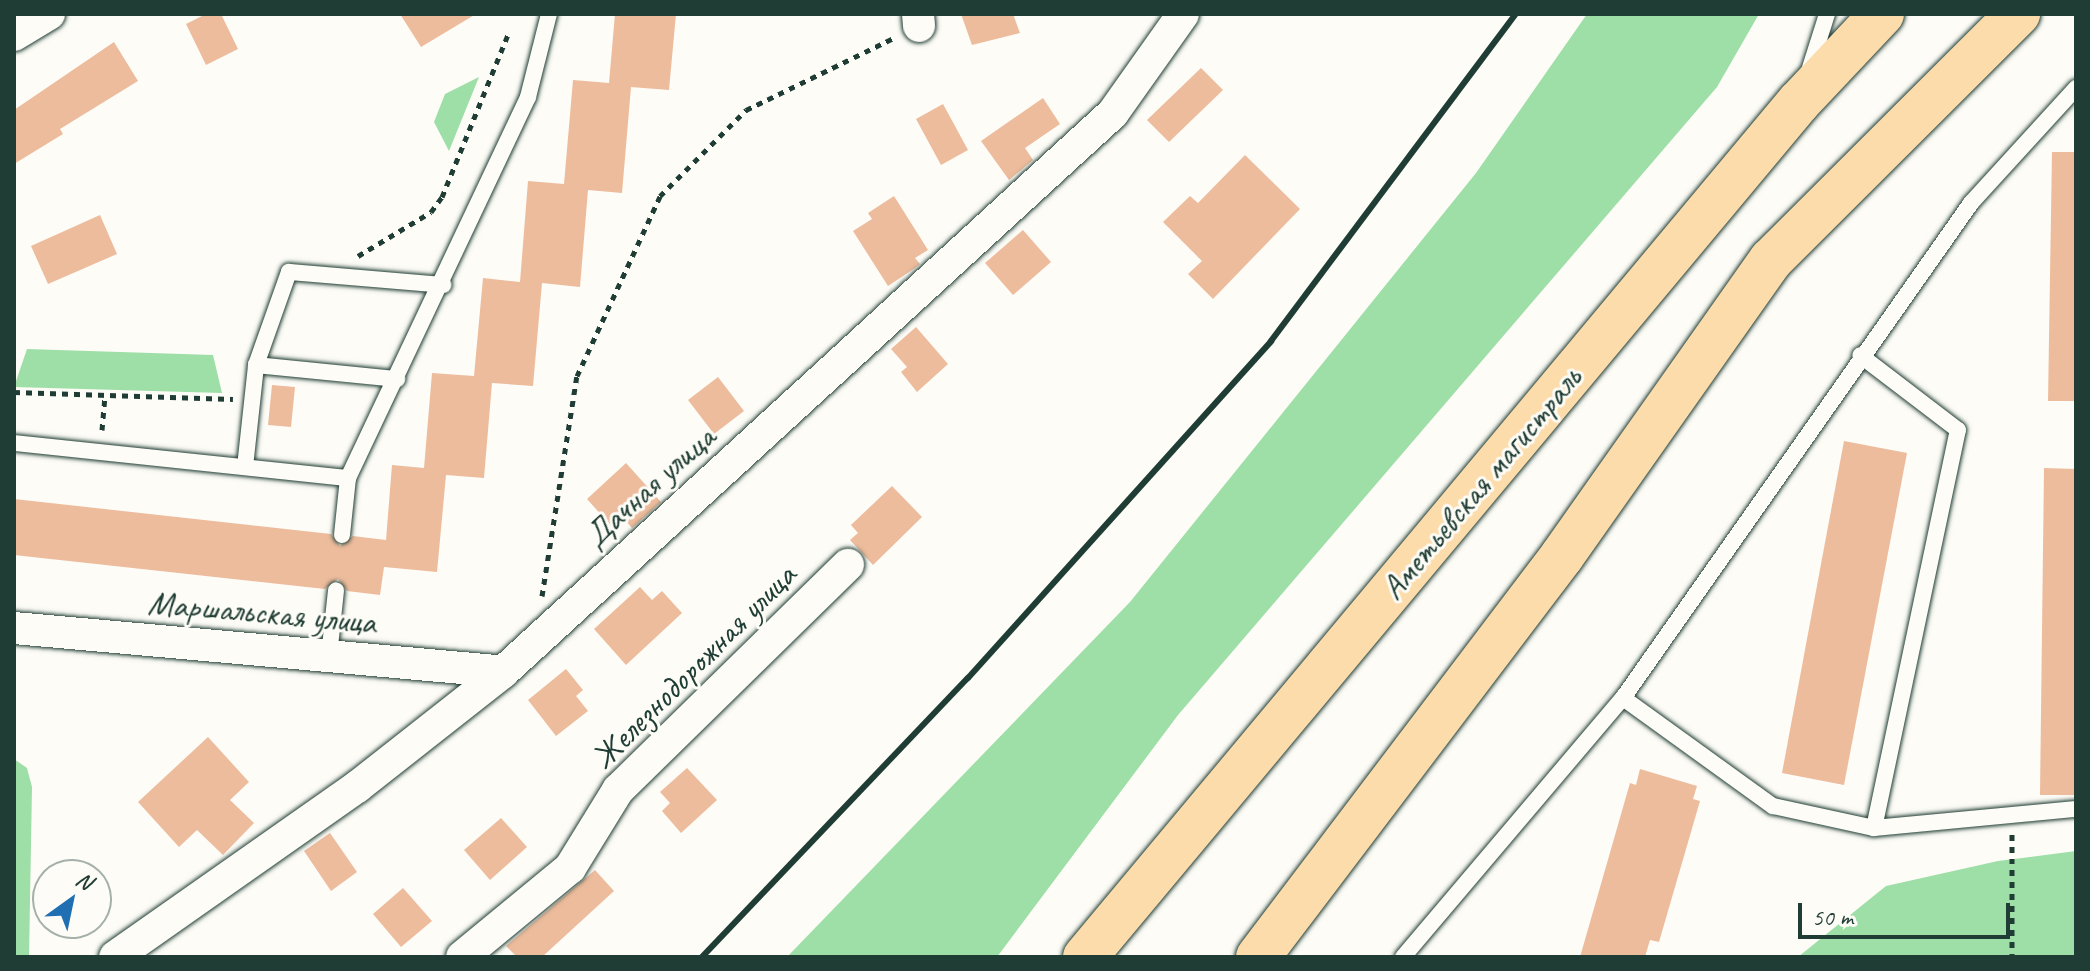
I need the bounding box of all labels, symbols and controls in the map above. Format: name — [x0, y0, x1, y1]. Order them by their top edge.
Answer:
street label: Аметьевская магистраль — [1371, 358, 1591, 608]
street label: Дачная улица — [575, 416, 723, 556]
street label: Железнодорожная улица — [581, 554, 805, 778]
street label: Маршальская улица — [146, 582, 378, 642]
north arrow — [32, 859, 112, 939]
text: N — [71, 865, 97, 896]
scale bar — [1802, 887, 2014, 937]
text: 50 m — [1812, 902, 1853, 932]

